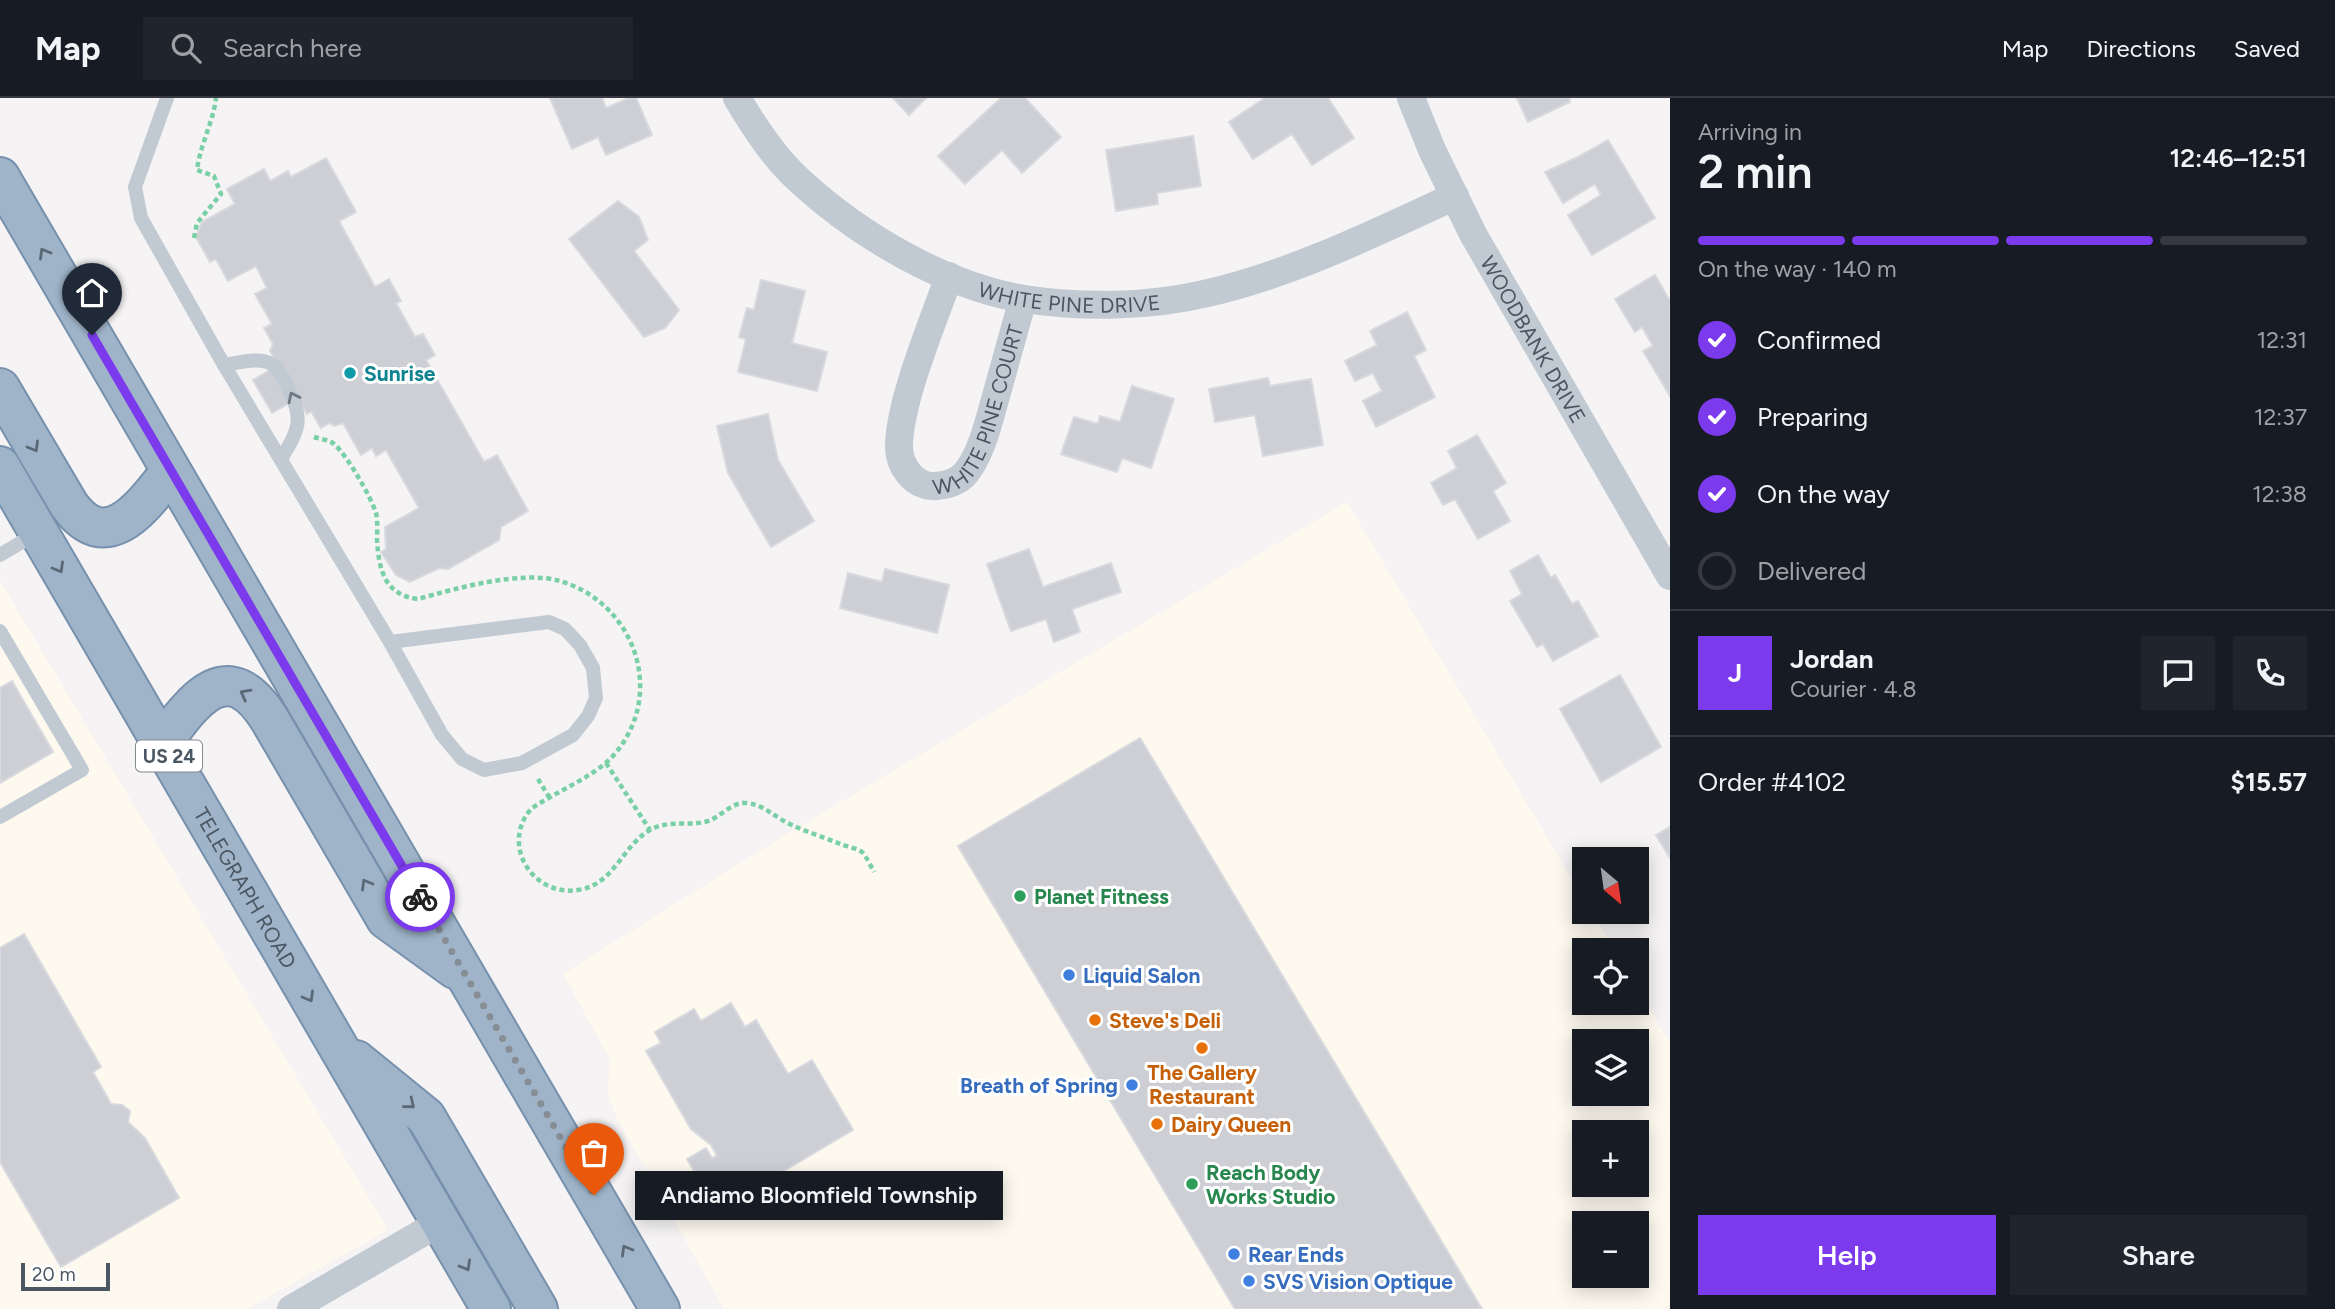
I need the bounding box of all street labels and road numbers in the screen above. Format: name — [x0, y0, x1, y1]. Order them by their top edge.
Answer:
street label: WOODBANK DRIVE — [1476, 251, 1592, 427]
street label: WHITE PINE DRIVE — [975, 276, 1161, 317]
street label: WHITE PINE COURT — [931, 321, 1028, 499]
road number: US 24 — [136, 740, 202, 772]
street label: TELEGRAPH ROAD — [189, 803, 302, 973]

